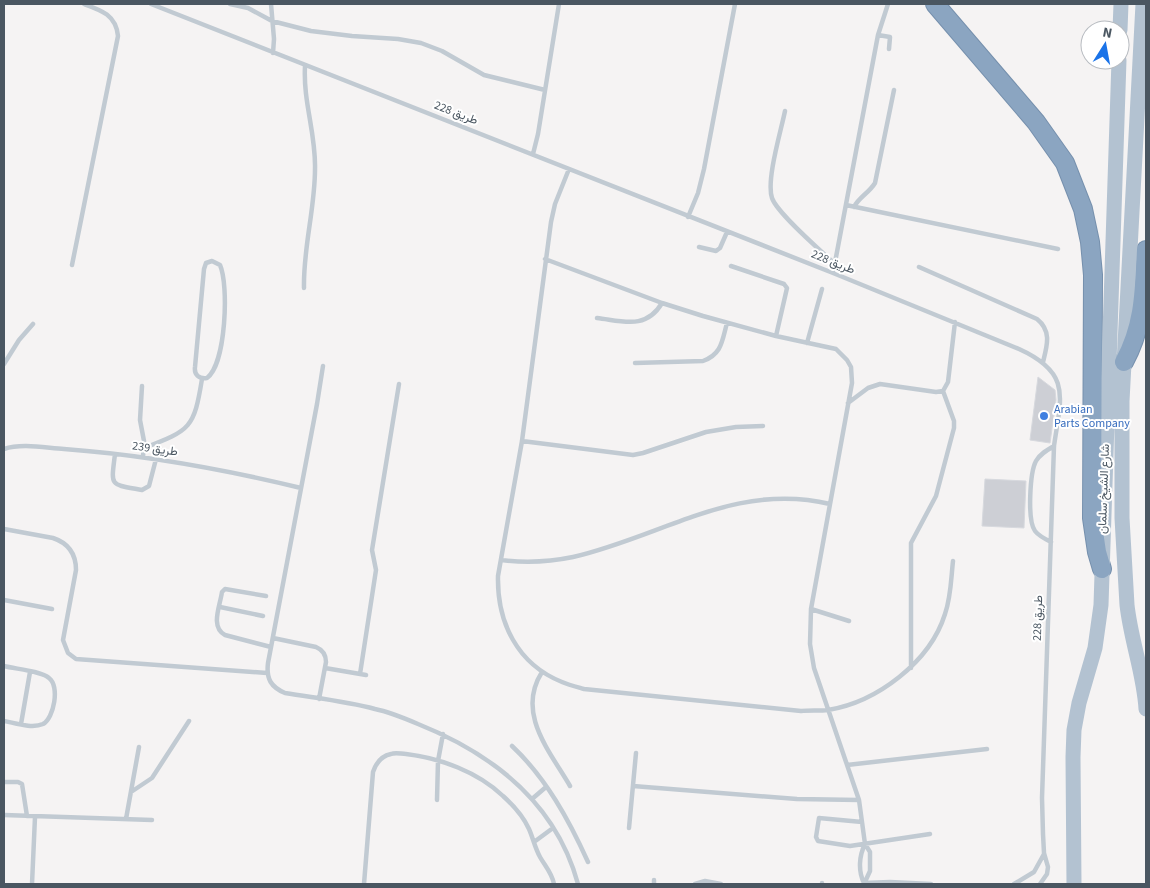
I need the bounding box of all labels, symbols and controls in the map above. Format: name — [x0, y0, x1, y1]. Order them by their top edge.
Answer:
north arrow — [1080, 20, 1130, 70]
text: N — [1101, 23, 1114, 44]
street label: طريق 228 — [432, 97, 481, 129]
street label: طريق 228 — [809, 246, 858, 279]
place label: Arabian Parts Company — [1054, 401, 1130, 432]
marker: Arabian Parts Company — [1038, 410, 1050, 422]
street label: طريق 239 — [131, 437, 179, 461]
street label: شارع الشيخ سلمان — [1094, 444, 1114, 534]
street label: طريق 228 — [1029, 595, 1047, 641]

